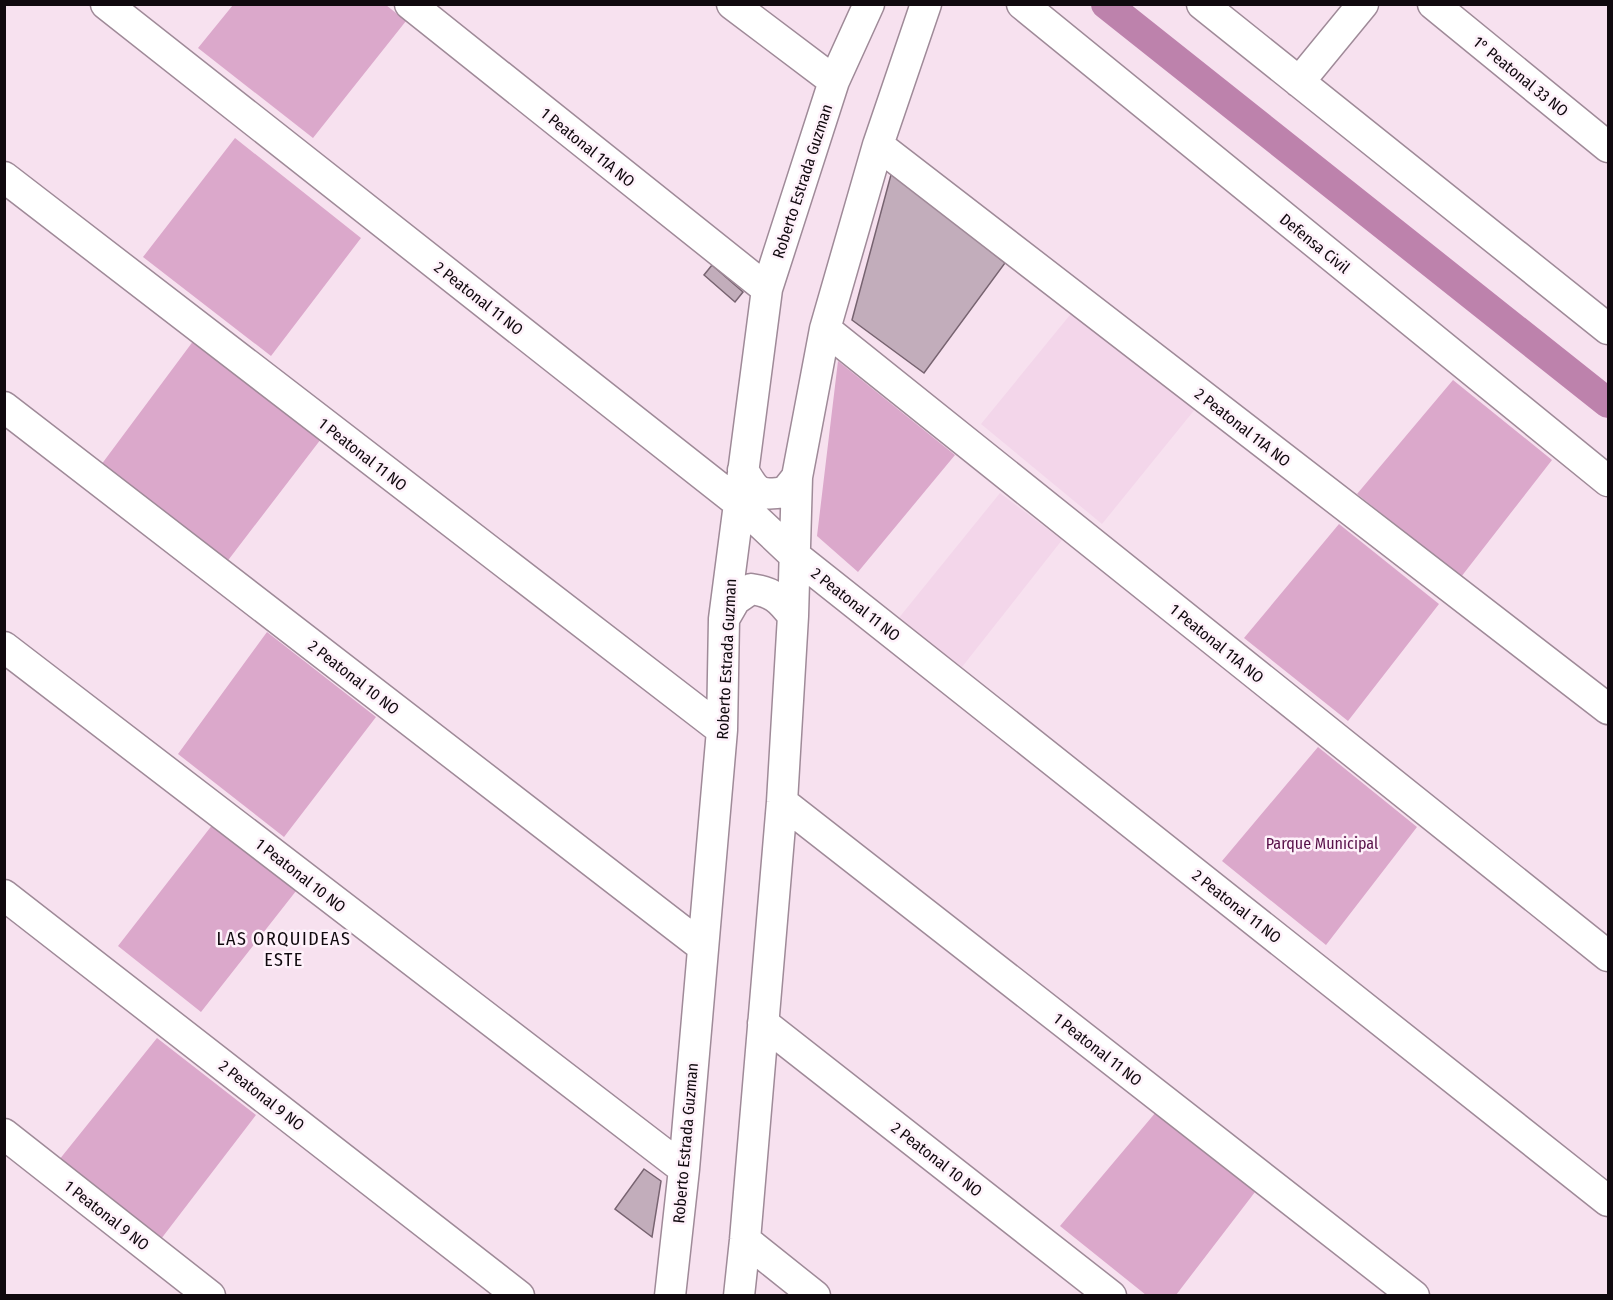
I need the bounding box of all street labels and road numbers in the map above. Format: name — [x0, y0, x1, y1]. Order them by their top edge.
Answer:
street label: 1° Peatonal 33 NO — [1469, 32, 1572, 120]
street label: Roberto Estrada Guzman — [769, 102, 836, 261]
street label: 1 Peatonal 11A NO — [537, 104, 638, 191]
street label: Defensa Civil — [1276, 210, 1353, 277]
street label: 2 Peatonal 11 NO — [430, 258, 527, 339]
street label: 2 Peatonal 11A NO — [1191, 384, 1294, 471]
street label: 1 Peatonal 11 NO — [315, 414, 411, 495]
street label: 2 Peatonal 11 NO — [807, 564, 904, 645]
street label: Roberto Estrada Guzman — [713, 578, 740, 740]
street label: 1 Peatonal 11A NO — [1166, 600, 1267, 687]
street label: 2 Peatonal 10 NO — [305, 636, 403, 719]
street label: 1 Peatonal 10 NO — [252, 834, 350, 916]
street label: 2 Peatonal 11 NO — [1188, 866, 1285, 947]
street label: 1 Peatonal 11 NO — [1050, 1009, 1146, 1090]
street label: 2 Peatonal 9 NO — [215, 1056, 308, 1135]
street label: Roberto Estrada Guzman — [669, 1062, 702, 1224]
street label: 2 Peatonal 10 NO — [888, 1118, 986, 1201]
street label: 1 Peatonal 9 NO — [61, 1176, 153, 1254]

